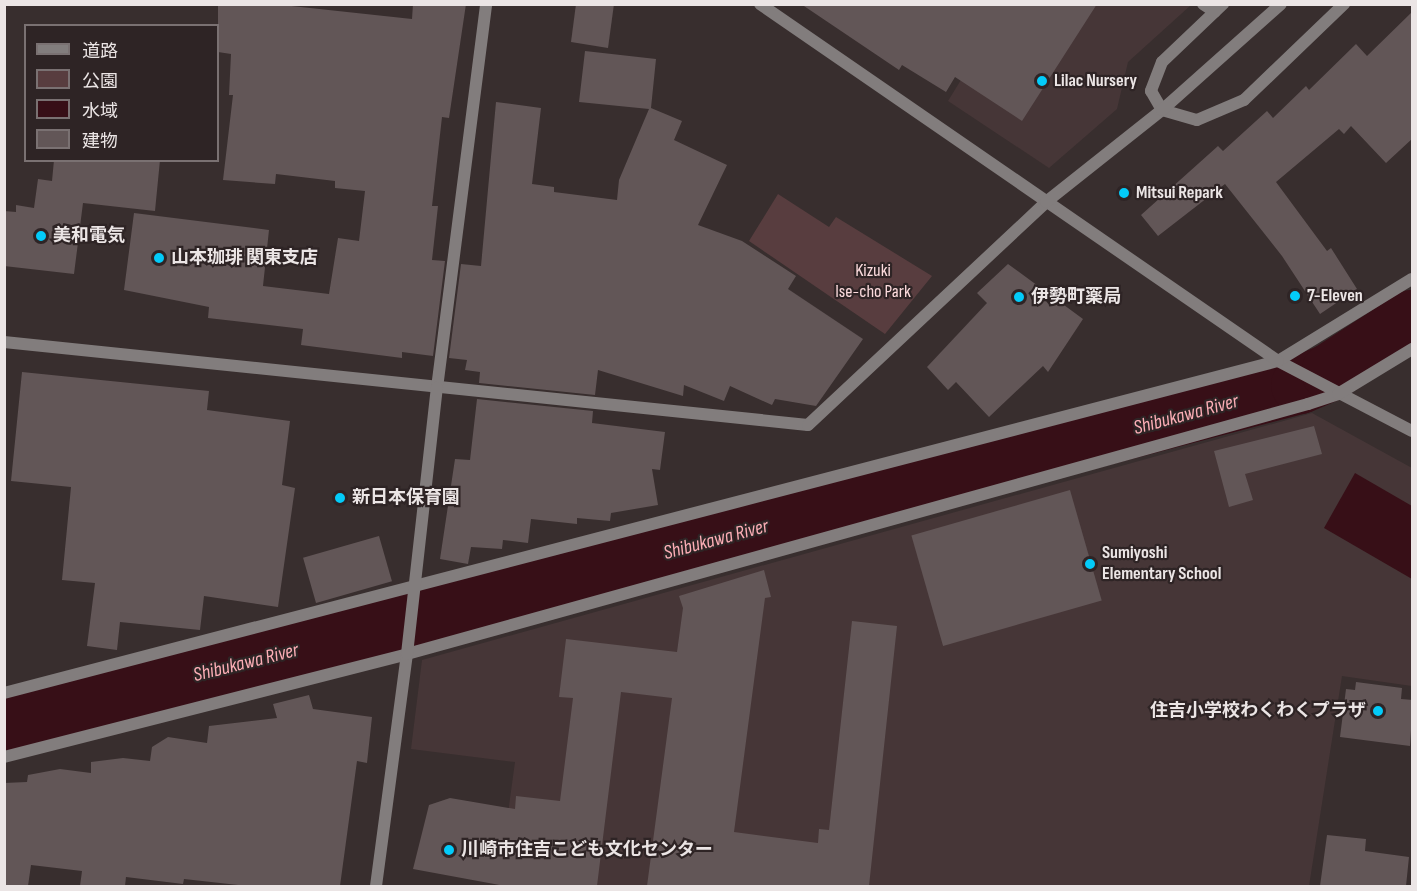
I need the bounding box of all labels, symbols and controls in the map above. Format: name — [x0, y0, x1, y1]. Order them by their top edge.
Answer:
legend — [24, 24, 219, 162]
text: 道路 — [82, 41, 118, 62]
place label: Lilac Nursery — [1054, 70, 1137, 92]
text: 公園 — [82, 71, 118, 92]
marker: Lilac Nursery — [1035, 74, 1049, 88]
text: 水域 — [82, 101, 118, 122]
text: 建物 — [82, 131, 118, 152]
place label: Mitsui Repark — [1136, 182, 1223, 204]
marker: Mitsui Repark — [1117, 186, 1131, 200]
place label: 美和電気 — [53, 225, 125, 247]
marker: 美和電気 — [34, 229, 48, 243]
place label: 山本珈琲 関東支店 — [171, 247, 318, 269]
marker: 山本珈琲 関東支店 — [152, 251, 166, 265]
park label: Kizuki Ise-cho Park — [835, 261, 911, 304]
place label: 7-Eleven — [1307, 285, 1363, 307]
place label: 伊勢町薬局 — [1031, 286, 1121, 308]
marker: 7-Eleven — [1288, 289, 1302, 303]
marker: 伊勢町薬局 — [1012, 290, 1026, 304]
water label: Shibukawa River — [1131, 389, 1241, 441]
place label: 新日本保育園 — [352, 487, 460, 509]
marker: 新日本保育園 — [333, 491, 347, 505]
water label: Shibukawa River — [661, 514, 771, 566]
place label: Sumiyoshi Elementary School — [1102, 543, 1221, 586]
marker: Sumiyoshi Elementary School — [1083, 557, 1097, 571]
water label: Shibukawa River — [191, 638, 301, 688]
place label: 住吉小学校わくわくプラザ — [1150, 700, 1366, 722]
marker: 住吉小学校わくわくプラザ — [1371, 704, 1385, 718]
place label: 川崎市住吉こども文化センター — [461, 839, 713, 861]
marker: 川崎市住吉こども文化センター — [442, 843, 456, 857]

